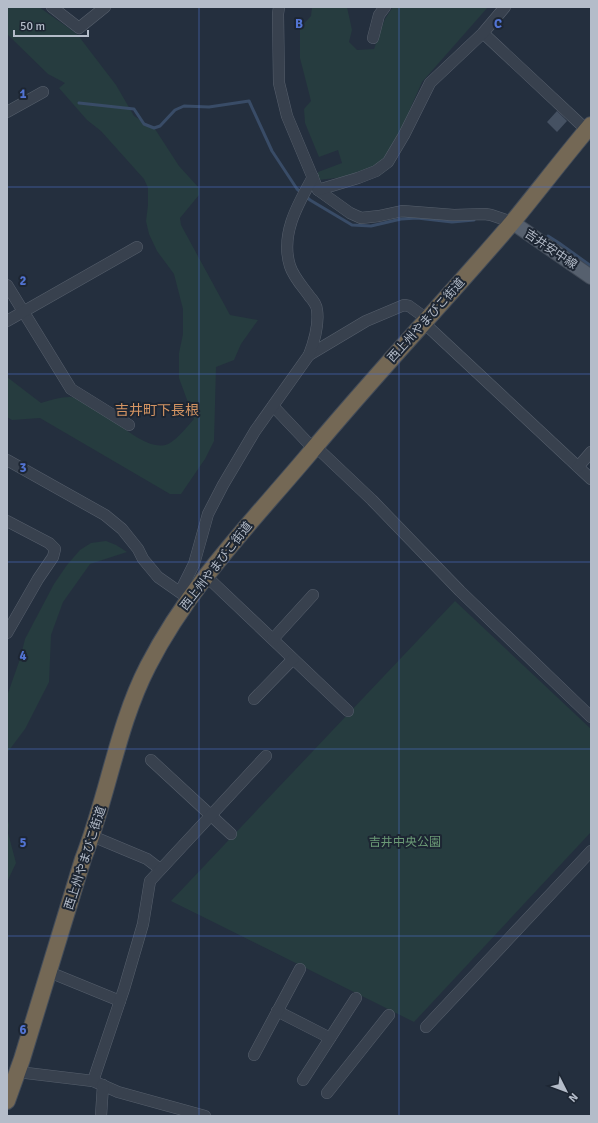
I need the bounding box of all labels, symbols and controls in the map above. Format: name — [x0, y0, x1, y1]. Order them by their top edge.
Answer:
scale bar — [14, 12, 88, 38]
text: B — [295, 16, 303, 32]
text: C — [494, 16, 502, 32]
text: 50 m — [20, 19, 45, 34]
text: 1 — [19, 86, 27, 102]
street label: 吉井安中線 — [522, 226, 580, 272]
text: 2 — [19, 273, 27, 289]
street label: 西上州やまびこ街道 — [385, 275, 468, 365]
district label: 吉井町下長根 — [115, 402, 199, 419]
text: 3 — [19, 460, 27, 476]
street label: 西上州やまびこ街道 — [177, 519, 256, 613]
text: 4 — [19, 648, 27, 664]
street label: 西上州やまびこ街道 — [62, 804, 109, 912]
text: 5 — [19, 835, 27, 851]
park label: 吉井中央公園 — [369, 835, 441, 850]
text: 6 — [19, 1022, 27, 1038]
north arrow — [546, 1071, 586, 1111]
text: N — [566, 1090, 580, 1105]

